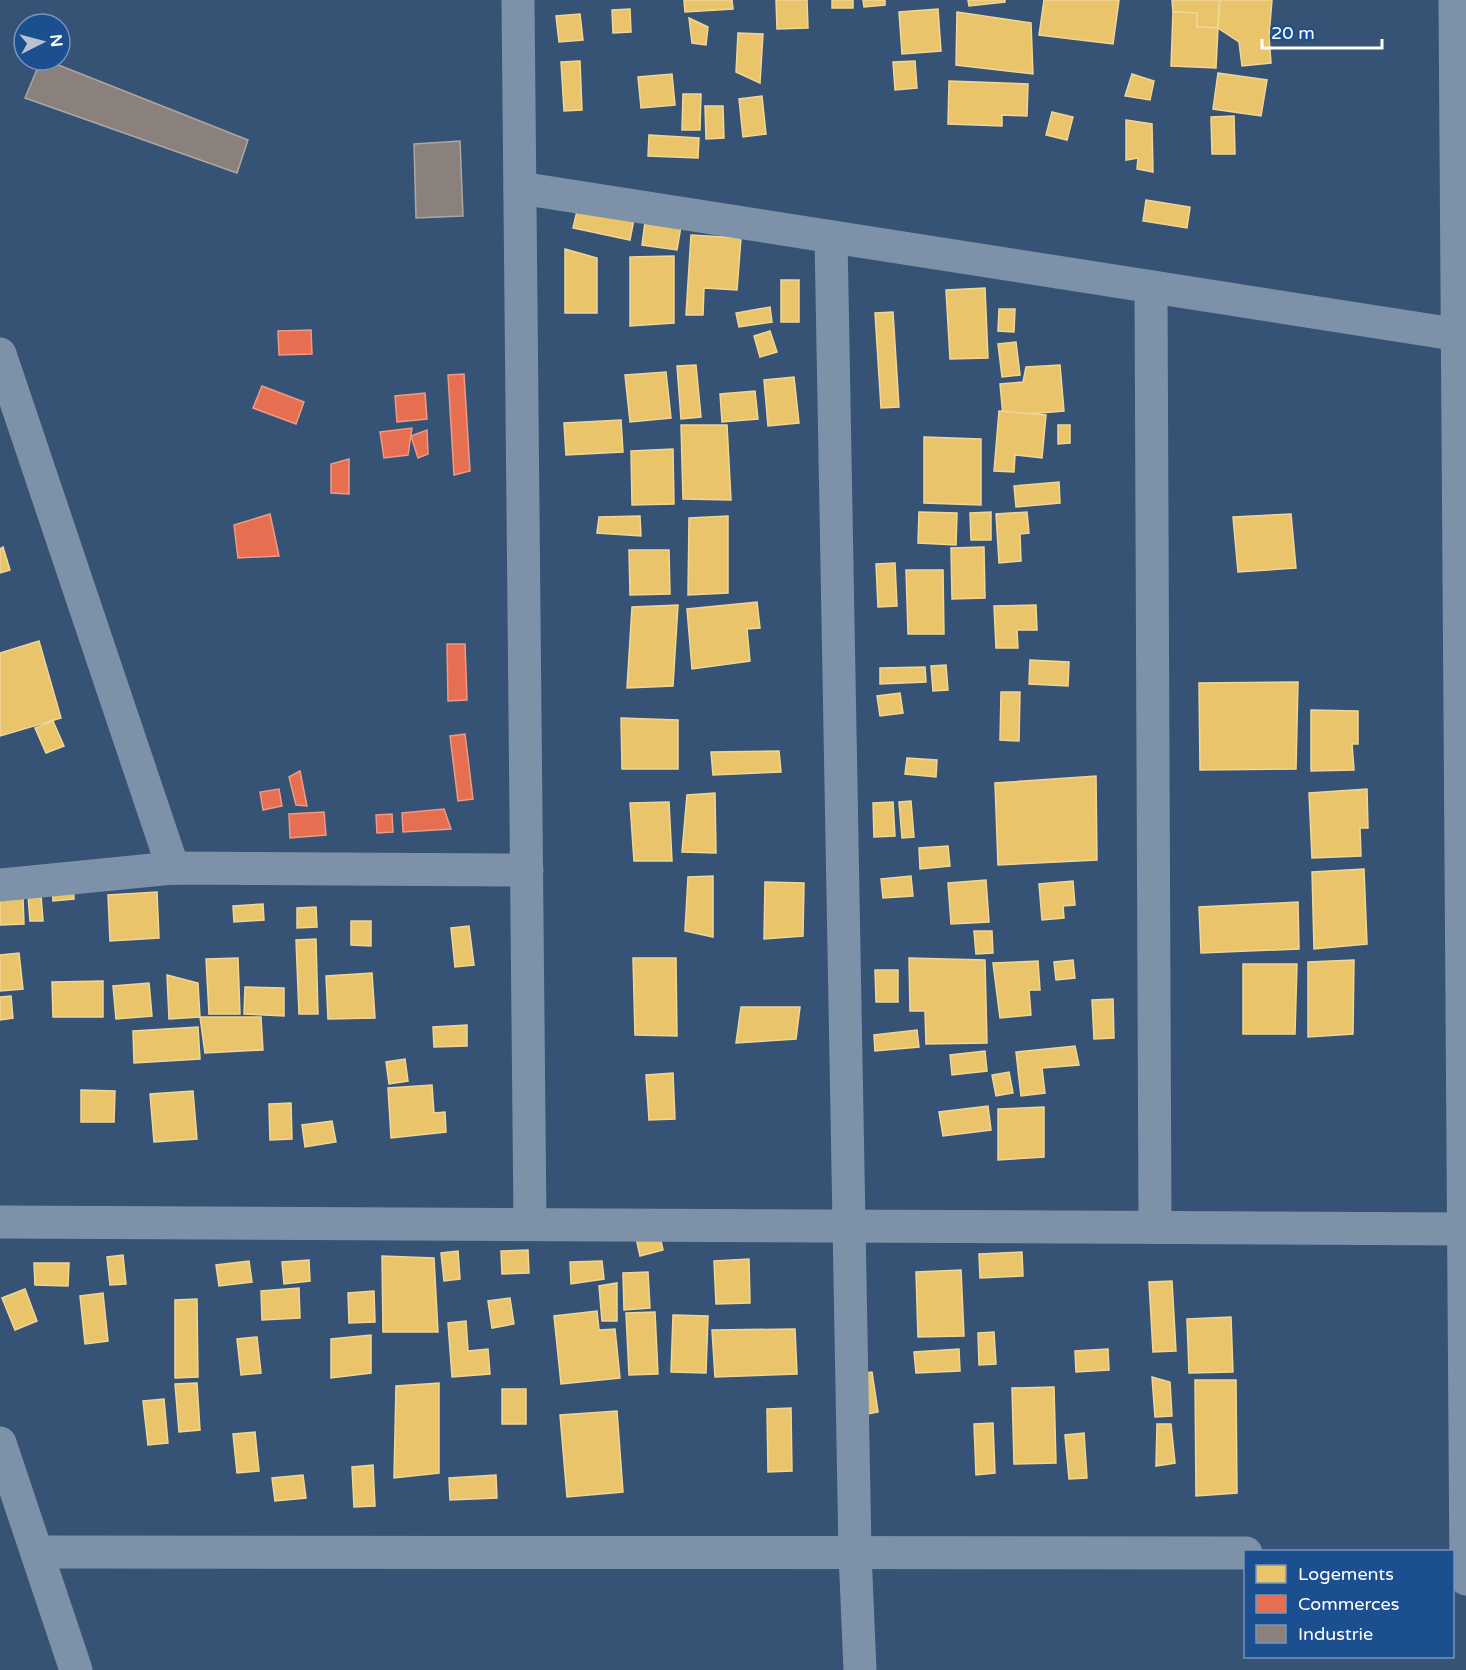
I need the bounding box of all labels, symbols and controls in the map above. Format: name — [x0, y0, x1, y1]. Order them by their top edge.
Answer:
north arrow — [12, 12, 72, 72]
scale bar — [1262, 12, 1382, 50]
text: 20 m — [1271, 22, 1315, 44]
text: N — [45, 33, 67, 48]
legend — [1244, 1550, 1454, 1658]
text: Logements — [1298, 1563, 1394, 1585]
text: Commerces — [1298, 1593, 1399, 1615]
text: Industrie — [1298, 1623, 1373, 1645]

